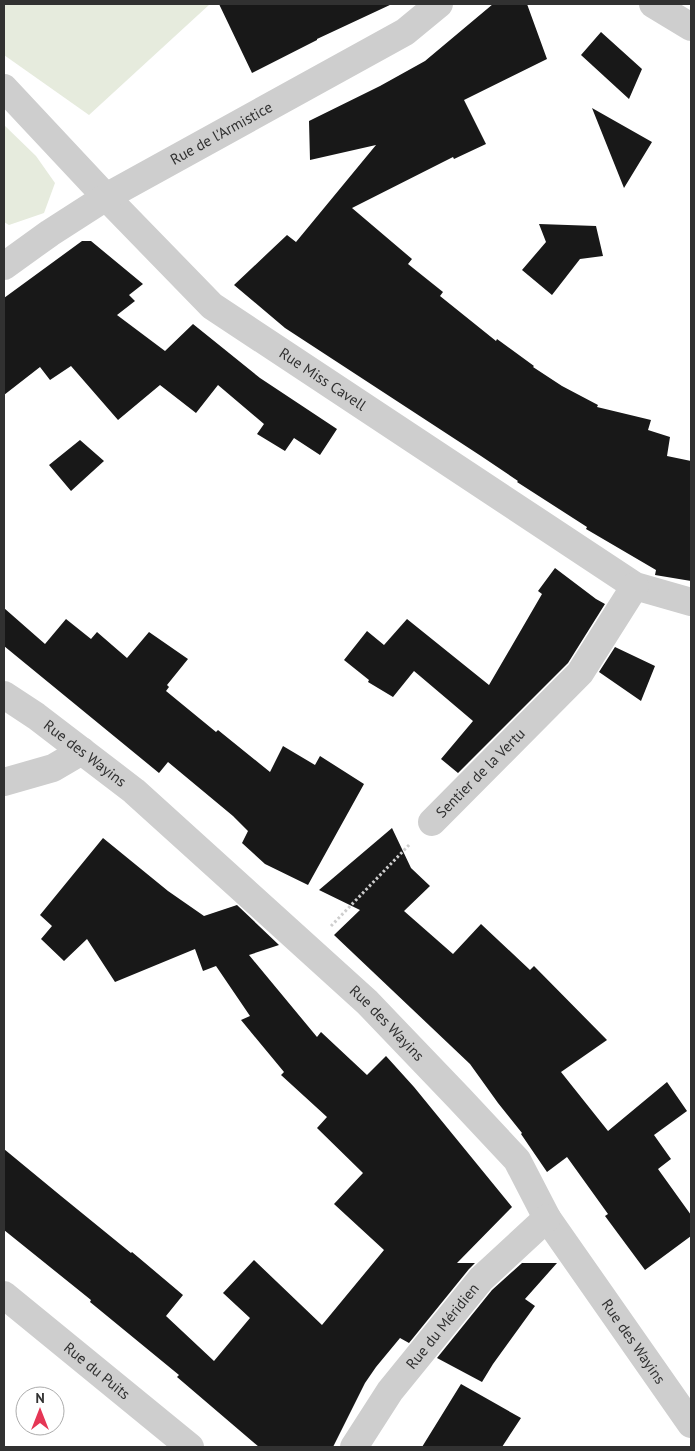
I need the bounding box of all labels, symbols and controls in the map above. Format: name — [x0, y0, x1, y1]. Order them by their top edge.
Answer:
street label: Rue de l'Armistice — [167, 97, 276, 169]
street label: Rue Miss Cavell — [276, 343, 370, 415]
street label: Rue des Wayins — [40, 715, 130, 791]
street label: Sentier de la Vertu — [432, 724, 529, 822]
street label: Rue des Wayins — [346, 981, 429, 1065]
street label: Rue du Méridien — [402, 1279, 483, 1373]
street label: Rue des Wayins — [598, 1295, 670, 1387]
street label: Rue du Puits — [60, 1338, 134, 1403]
north arrow — [15, 1386, 65, 1436]
text: N — [35, 1389, 45, 1407]

